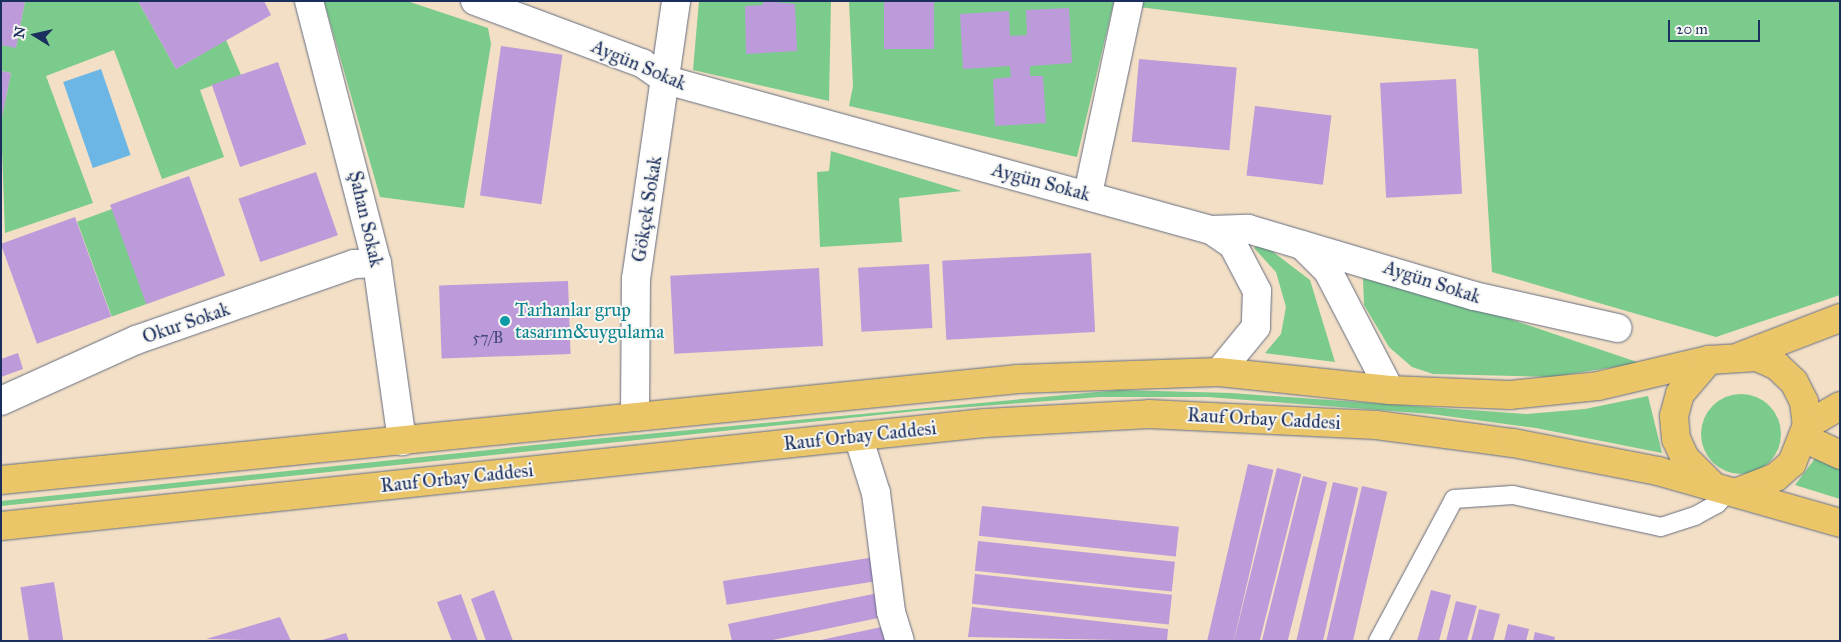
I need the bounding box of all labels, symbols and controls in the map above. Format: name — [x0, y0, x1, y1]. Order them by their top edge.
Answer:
north arrow — [10, 10, 60, 60]
scale bar — [1671, 10, 1764, 42]
text: 20 m — [1676, 20, 1708, 38]
text: N — [10, 25, 29, 40]
street label: Aygün Sokak — [588, 35, 690, 95]
street label: Gökçek Sokak — [627, 154, 667, 264]
street label: Aygün Sokak — [989, 158, 1093, 206]
street label: Şahan Sokak — [344, 169, 388, 269]
street label: Aygün Sokak — [1381, 256, 1483, 308]
street label: Okur Sokak — [139, 297, 233, 349]
place label: Tarhanlar grup tasarım&uygulama — [515, 299, 664, 343]
marker: Tarhanlar grup tasarım&uygulama — [499, 315, 511, 327]
house number: 57/B — [473, 328, 503, 348]
street label: Rauf Orbay Caddesi — [1187, 404, 1341, 434]
street label: Rauf Orbay Caddesi — [782, 417, 938, 455]
street label: Rauf Orbay Caddesi — [379, 459, 535, 497]

